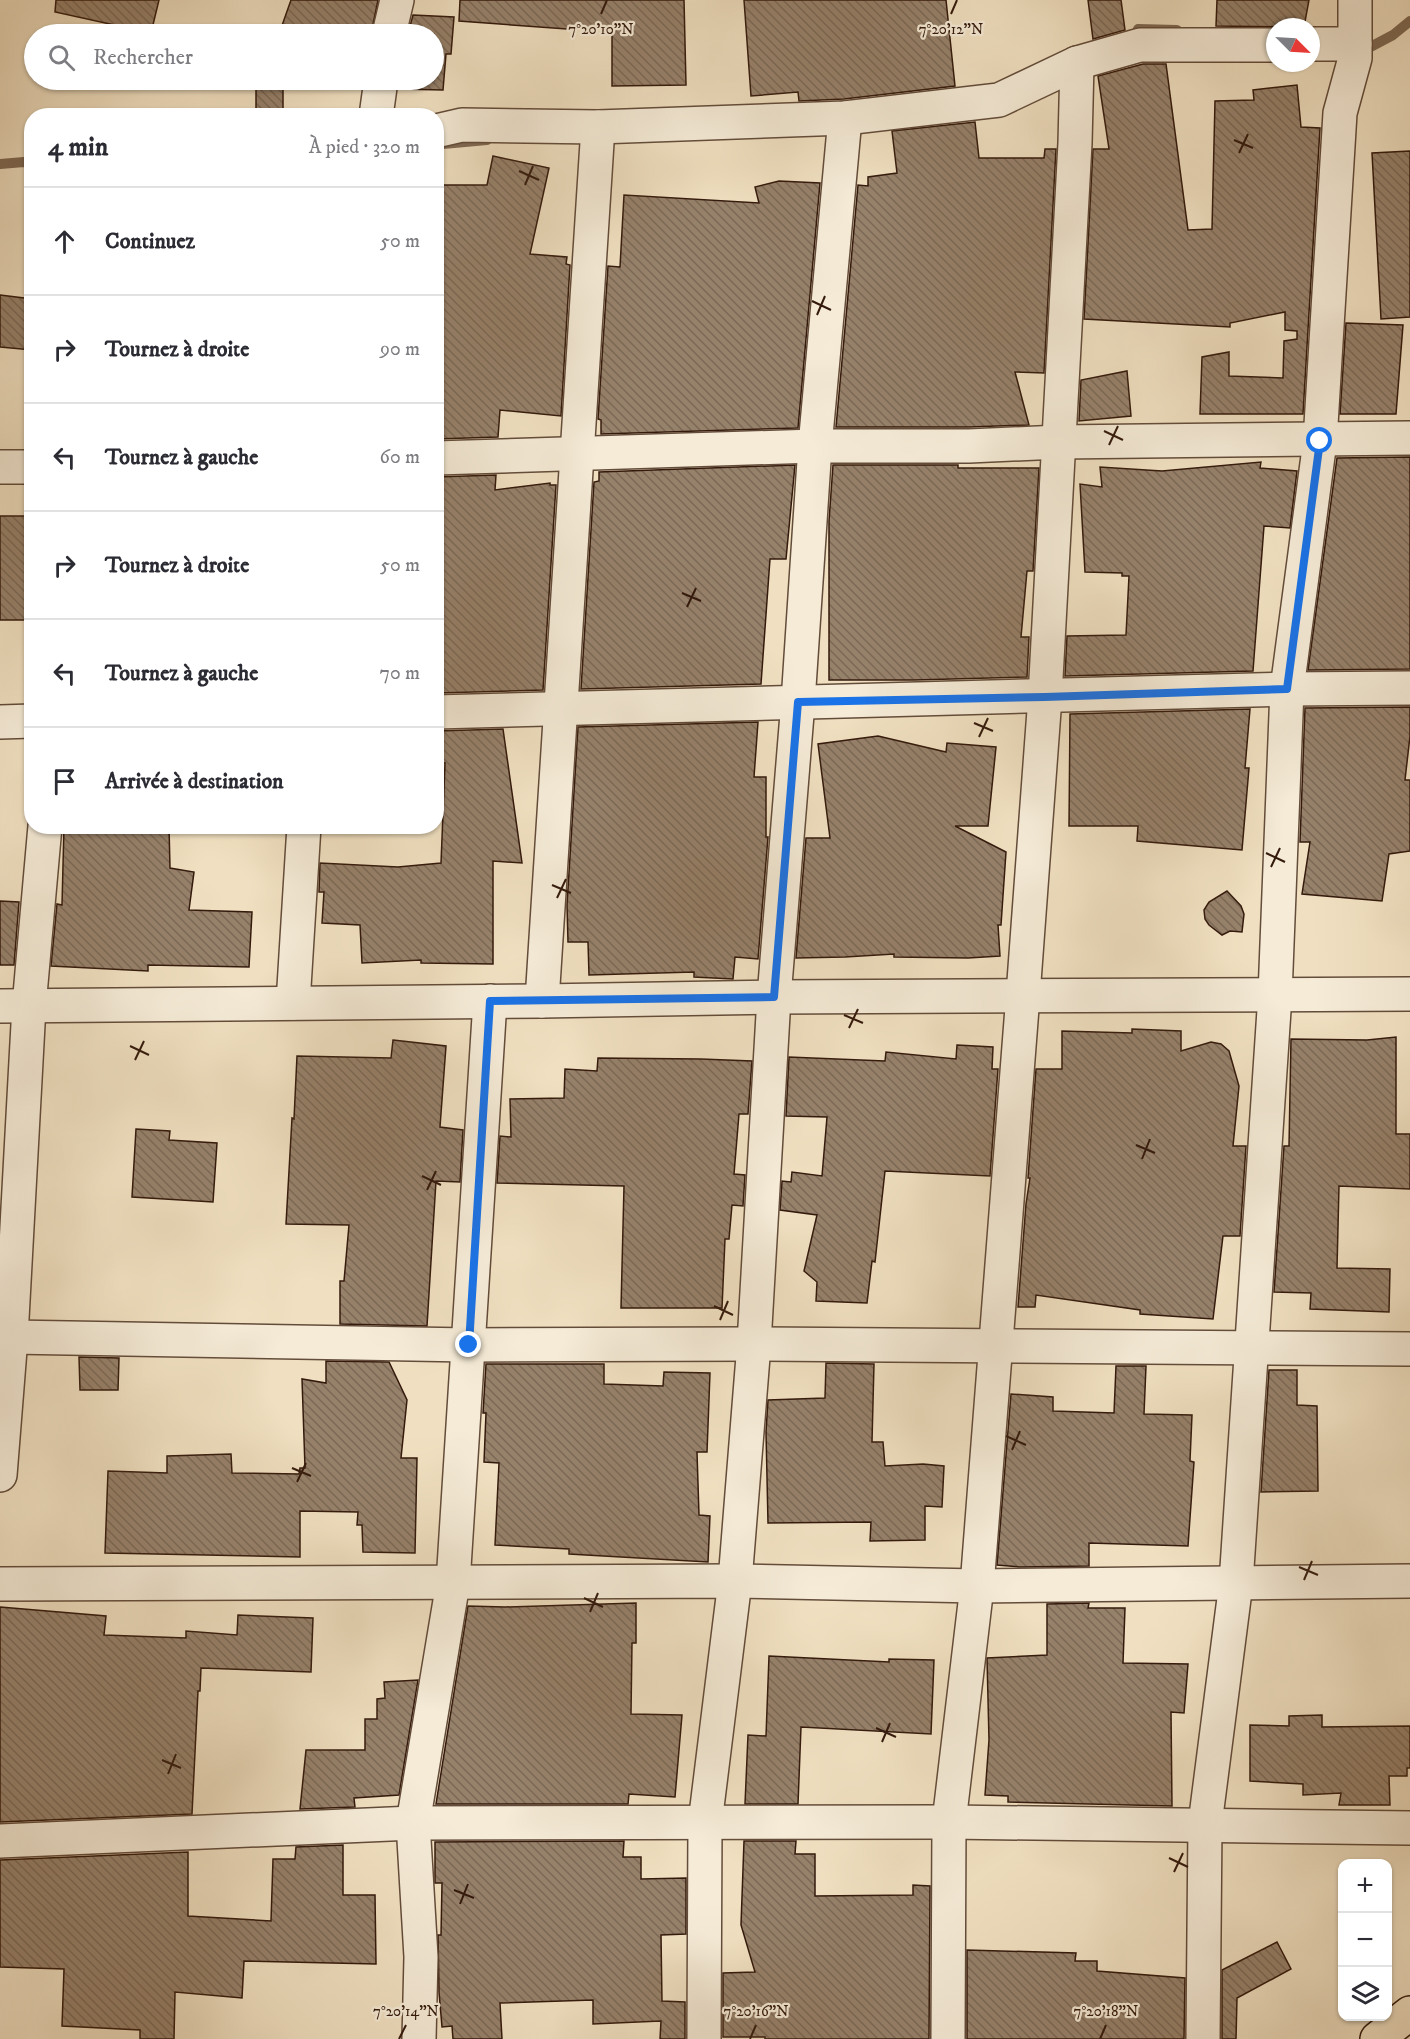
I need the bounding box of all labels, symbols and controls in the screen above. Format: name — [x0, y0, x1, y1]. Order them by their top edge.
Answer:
north arrow — [1266, 18, 1320, 72]
text: 7°20'10"N — [568, 20, 634, 39]
text: 7°20'12"N — [919, 20, 983, 39]
search box — [24, 24, 444, 90]
icon: search — [45, 41, 78, 74]
text: Rechercher — [93, 44, 193, 71]
text: 4 min — [48, 131, 108, 164]
text: À pied · 320 m — [309, 135, 420, 160]
icon: ahead — [48, 225, 81, 258]
text: Continuez — [105, 228, 195, 255]
text: 50 m — [380, 229, 420, 254]
icon: right — [48, 333, 81, 366]
text: Tournez à droite — [105, 336, 249, 363]
text: 90 m — [380, 337, 420, 362]
route start — [1306, 427, 1332, 453]
icon: left — [48, 441, 81, 474]
text: Tournez à gauche — [105, 444, 258, 471]
text: 60 m — [380, 445, 420, 470]
icon: right — [48, 549, 81, 582]
text: Tournez à droite — [105, 552, 249, 579]
text: 50 m — [380, 553, 420, 578]
icon: left — [48, 657, 81, 690]
text: Tournez à gauche — [105, 660, 258, 687]
text: 70 m — [379, 661, 420, 686]
icon: arrive — [48, 765, 81, 798]
text: Arrivée à destination — [105, 768, 284, 795]
route end — [455, 1331, 481, 1357]
map controls — [1338, 1859, 1392, 2021]
button: + — [1338, 1859, 1392, 1913]
button: − — [1338, 1913, 1392, 1967]
button: layers — [1338, 1967, 1392, 2021]
text: 7°20'14"N — [373, 2002, 439, 2021]
text: 7°20'16"N — [724, 2002, 789, 2021]
text: 7°20'18"N — [1074, 2002, 1138, 2021]

